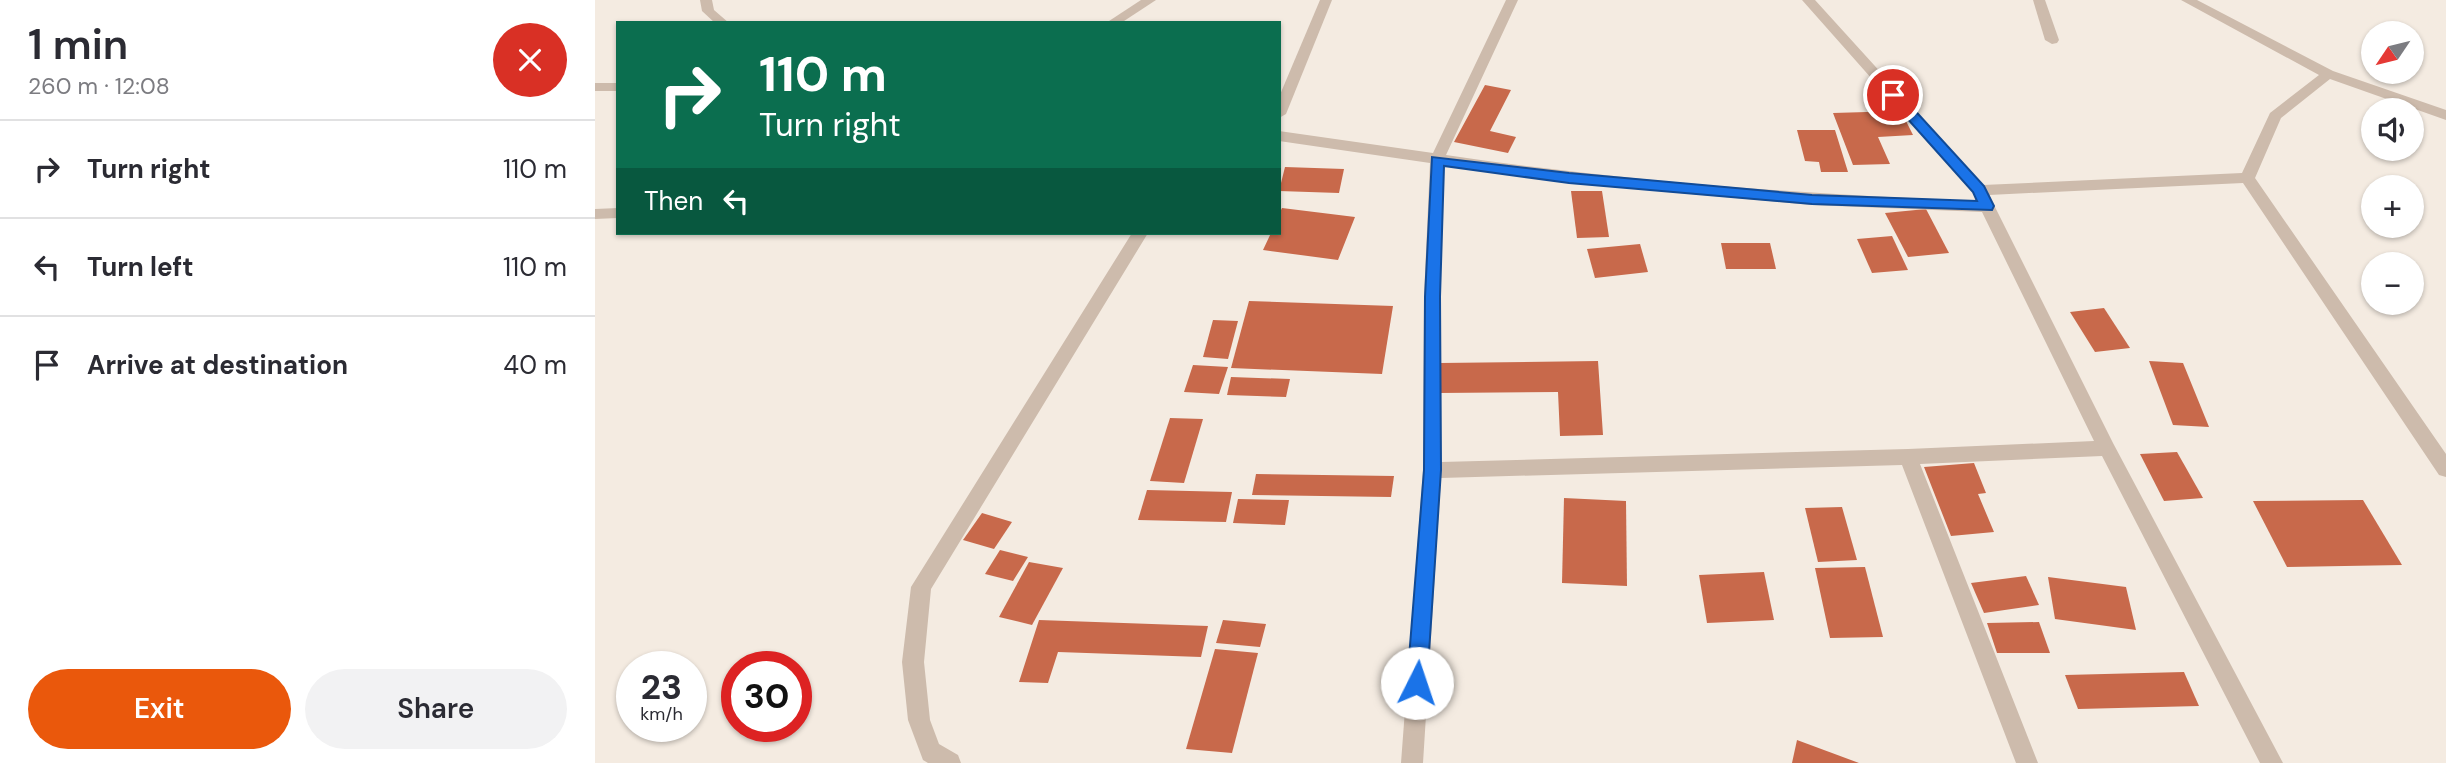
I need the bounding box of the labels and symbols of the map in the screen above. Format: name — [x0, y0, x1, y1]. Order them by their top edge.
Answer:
north arrow — [2361, 21, 2424, 84]
pin — [1863, 65, 1923, 125]
position arrow — [1380, 646, 1454, 720]
speed limit sign: 30 — [721, 651, 812, 742]

